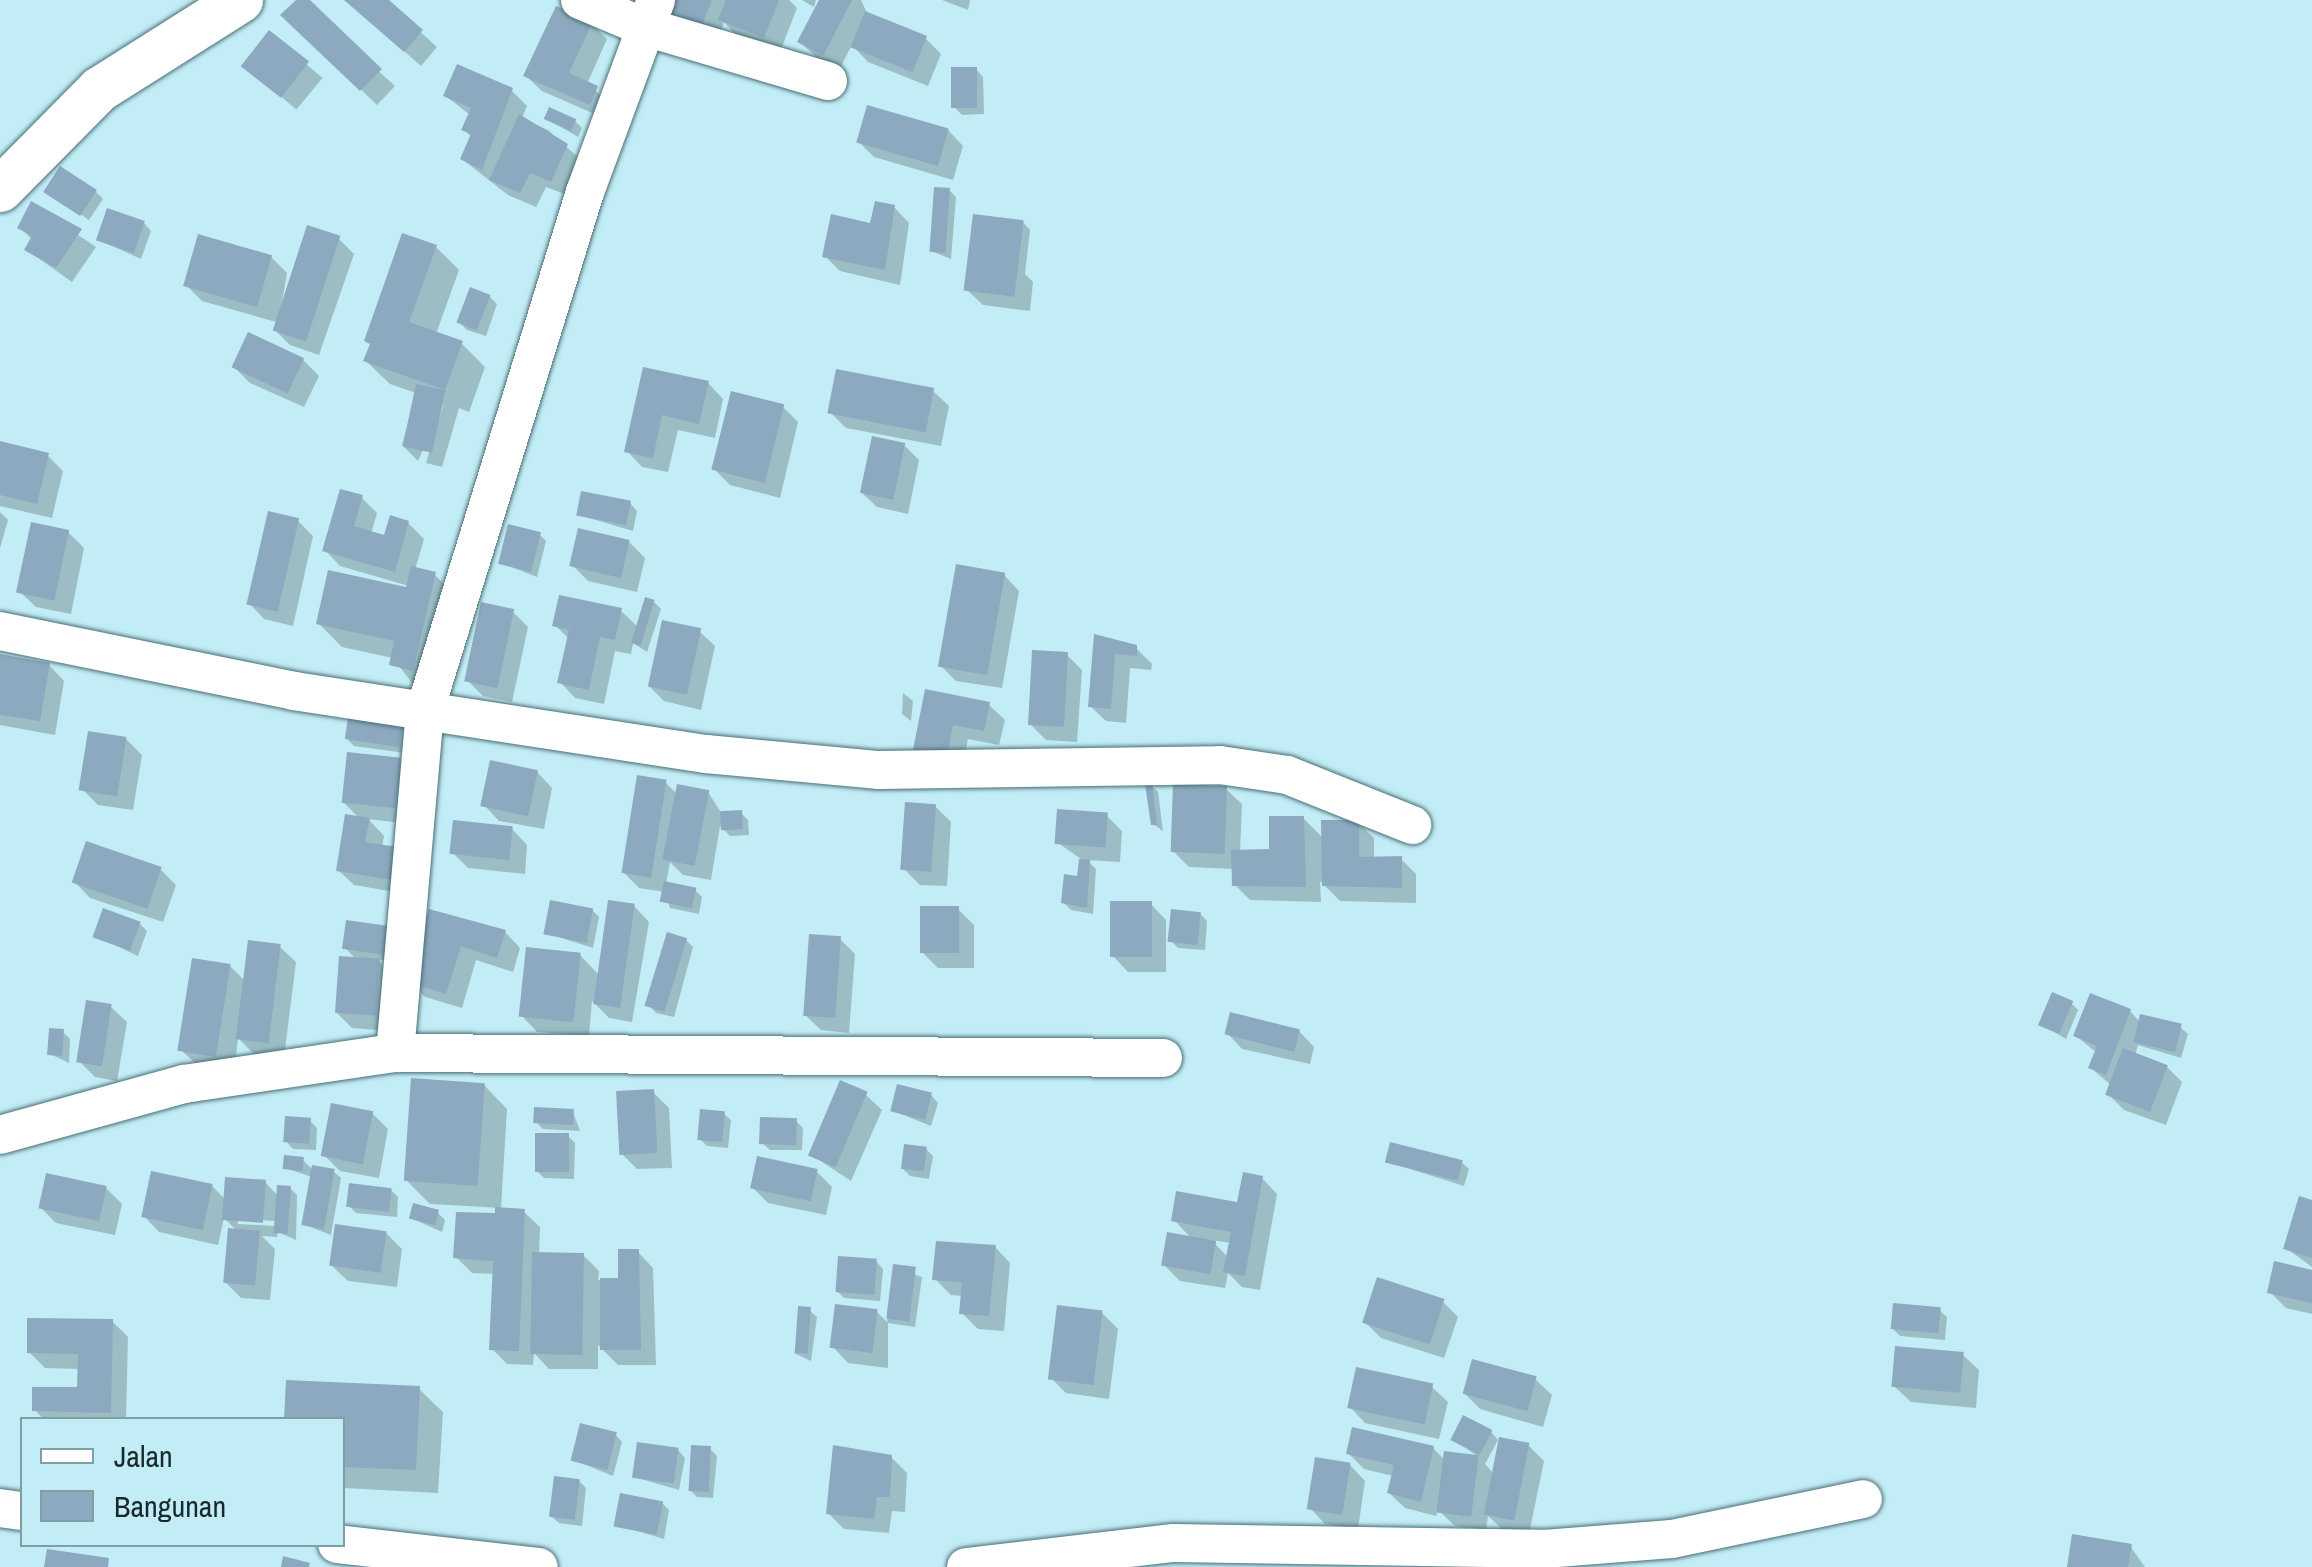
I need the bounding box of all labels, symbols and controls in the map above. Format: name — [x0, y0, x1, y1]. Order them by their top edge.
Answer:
legend — [20, 1417, 345, 1547]
text: Jalan — [114, 1436, 173, 1476]
text: Bangunan — [114, 1486, 226, 1526]

